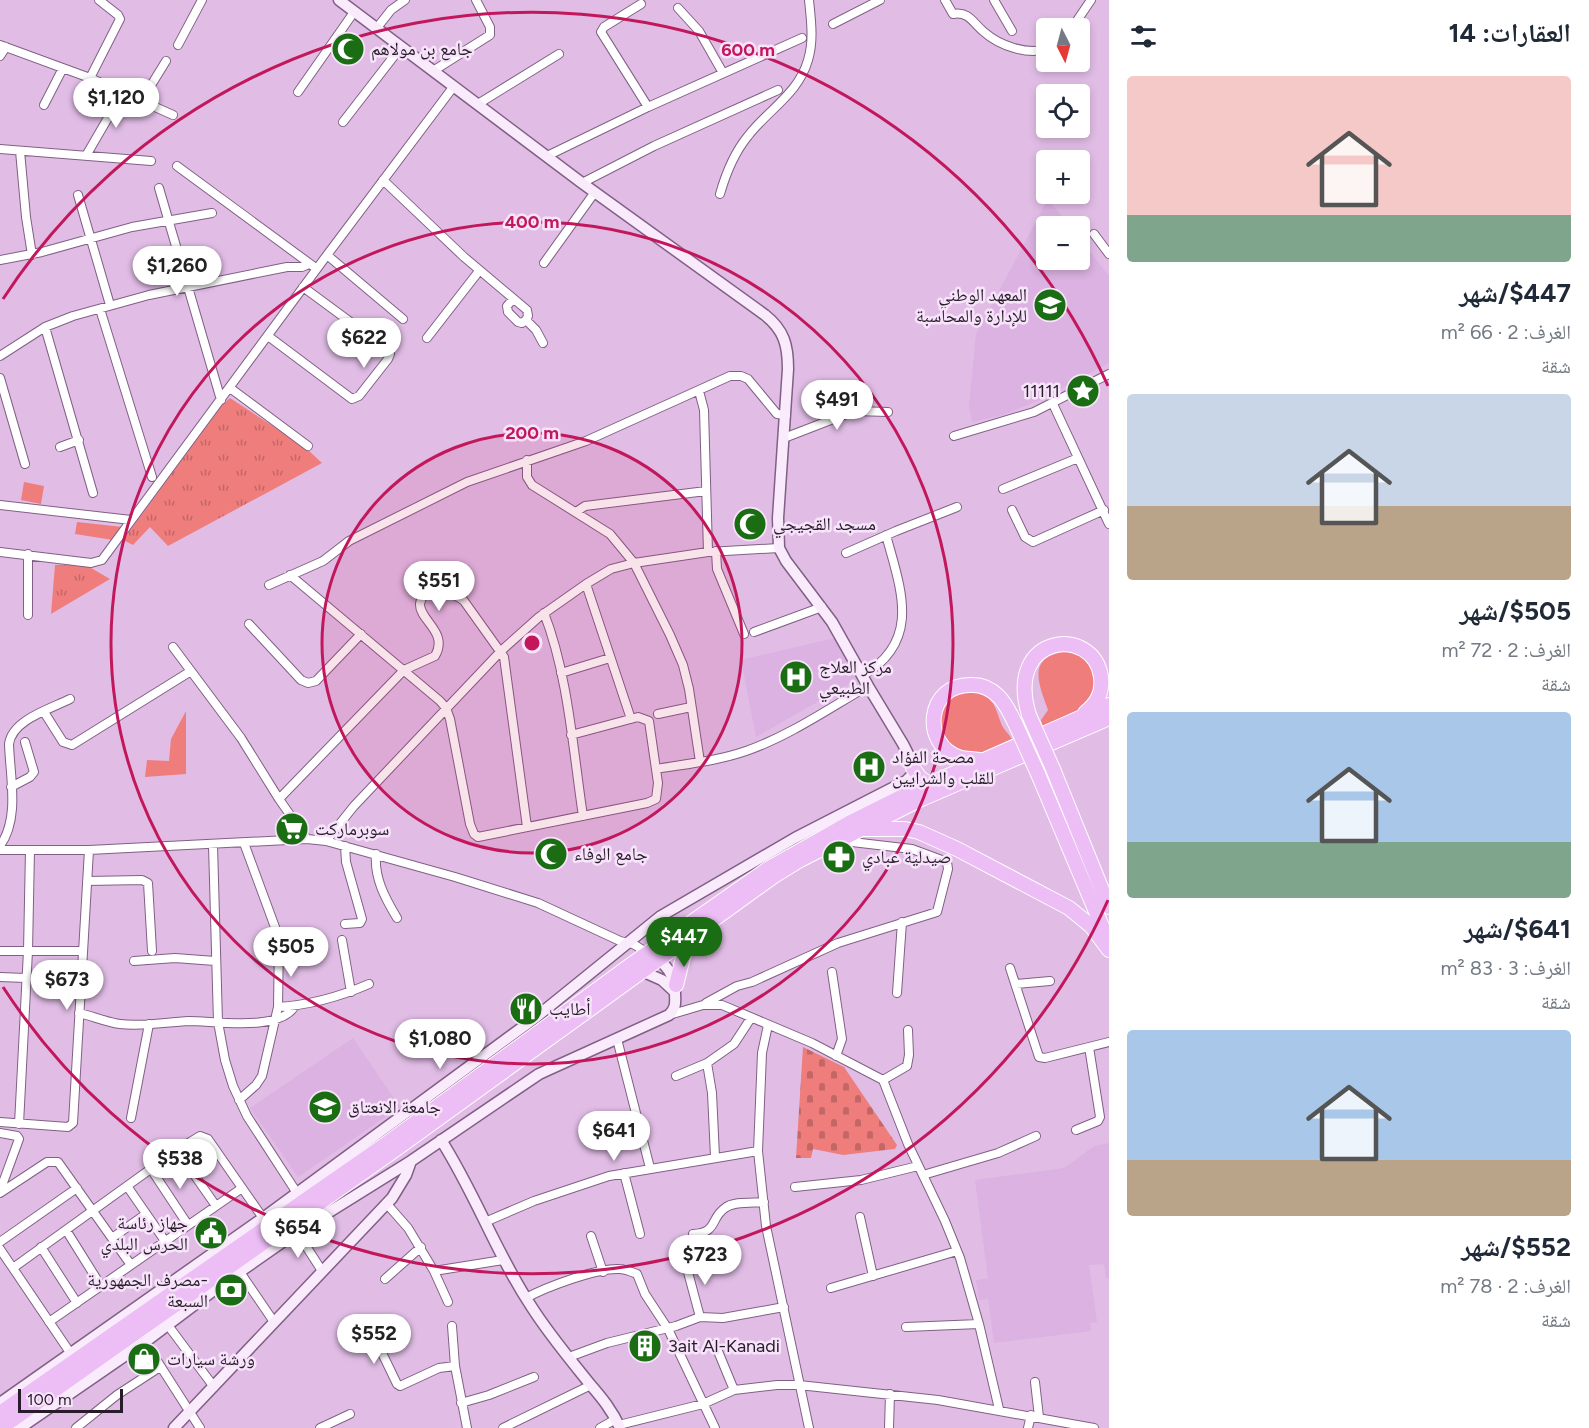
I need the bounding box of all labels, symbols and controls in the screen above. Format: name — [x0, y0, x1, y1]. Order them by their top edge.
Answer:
text: العقارات: 14 — [1449, 17, 1571, 49]
north arrow — [1036, 18, 1090, 72]
map controls — [1036, 18, 1090, 270]
icon: filters — [1127, 20, 1160, 53]
mosque icon: جامع بن مولاهم — [330, 31, 366, 67]
place label: جامع بن مولاهم — [371, 38, 473, 61]
text: 600 m — [721, 39, 775, 61]
pin: $1,120 — [67, 78, 165, 129]
button: locate — [1036, 84, 1090, 138]
text: $1,120 — [87, 85, 145, 109]
icon: home — [1295, 115, 1403, 223]
button: + — [1036, 150, 1090, 204]
text: 400 m — [505, 211, 559, 233]
button: − — [1036, 216, 1090, 270]
pin: $1,260 — [128, 246, 226, 297]
text: $1,260 — [147, 253, 207, 277]
text: $447/شهر — [1459, 277, 1571, 309]
place label: المعهد الوطني للإدارة والمحاسبة — [916, 284, 1027, 327]
school or university icon: المعهد الوطني للإدارة والمحاسبة — [1032, 287, 1068, 323]
pin: $622 — [328, 318, 400, 369]
text: الغرف: 2 · 66 m² — [1441, 320, 1571, 344]
text: $622 — [341, 325, 387, 349]
text: شقة — [1541, 354, 1571, 378]
place icon: 11111 — [1065, 373, 1101, 409]
pin: $491 — [801, 380, 873, 431]
place label: 11111 — [1023, 380, 1060, 402]
text: $491 — [815, 387, 859, 411]
text: 200 m — [505, 422, 559, 444]
icon: home — [1295, 433, 1403, 541]
mosque icon: مسجد القجيجي — [732, 506, 768, 542]
place label: مسجد القجيجي — [773, 513, 876, 539]
pin: $551 — [403, 561, 475, 612]
text: $551 — [418, 568, 460, 592]
text: $505/شهر — [1460, 595, 1571, 627]
centre of rings — [522, 633, 542, 653]
text: الغرف: 2 · 72 m² — [1441, 638, 1571, 662]
place label: مركز العلاج الطبيعي — [819, 656, 892, 703]
hospital icon: مركز العلاج الطبيعي — [778, 659, 814, 695]
text: شقة — [1541, 672, 1571, 696]
place label: مصحة الفؤاد للقلب والشرايين — [892, 746, 994, 789]
hospital icon: مصحة الفؤاد للقلب والشرايين — [851, 749, 887, 785]
icon: home — [1295, 751, 1403, 859]
supermarket icon: سوبرماركت — [274, 811, 310, 847]
place label: سوبرماركت — [315, 818, 389, 840]
mosque icon: جامع الوفاء — [533, 836, 569, 872]
pharmacy icon: صيدلية عبادي — [821, 839, 857, 875]
place label: جامع الوفاء — [574, 843, 648, 866]
place label: صيدلية عبادي — [862, 846, 952, 872]
text: $641/شهر — [1464, 913, 1571, 945]
pin: $447 — [648, 917, 720, 968]
text: $447 — [660, 924, 708, 948]
pin: $505 — [255, 927, 327, 978]
text: $505 — [267, 934, 315, 958]
text: الغرف: 3 · 83 m² — [1440, 956, 1571, 980]
pin: $673 — [31, 960, 103, 1011]
text: $673 — [45, 967, 89, 991]
text: شقة — [1541, 990, 1571, 1014]
restaurant icon: أطايب — [508, 991, 544, 1027]
place label: أطايب — [549, 998, 591, 1020]
pin: $1,080 — [391, 1019, 489, 1070]
text: $1,080 — [409, 1026, 471, 1050]
icon: home — [1295, 1069, 1403, 1177]
school or university icon: جامعة الانعتاق — [307, 1089, 343, 1125]
place label: جامعة الانعتاق — [348, 1096, 441, 1118]
pin: $641 — [578, 1111, 650, 1162]
text: $641 — [592, 1118, 636, 1142]
pin: $538 — [144, 1139, 216, 1190]
text: $538 — [157, 1146, 203, 1170]
pin: $654 — [262, 1208, 334, 1259]
place label: جهاز رئاسة الحرس البلدي — [101, 1212, 188, 1259]
public building icon: جهاز رئاسة الحرس البلدي — [193, 1215, 229, 1251]
text: $654 — [275, 1215, 321, 1239]
text: $552/شهر — [1461, 1231, 1571, 1263]
pin: $723 — [669, 1235, 741, 1286]
text: $723 — [683, 1242, 727, 1266]
place label: مصرف الجمهورية- السبعة — [87, 1269, 208, 1312]
bank icon: مصرف الجمهورية- السبعة — [213, 1272, 249, 1308]
text: الغرف: 2 · 78 m² — [1440, 1274, 1571, 1298]
text: شقة — [1541, 1308, 1571, 1332]
pin: $552 — [338, 1314, 410, 1365]
text: $552 — [351, 1321, 397, 1345]
building icon: 3ait Al-Kanadi — [627, 1328, 663, 1364]
place label: 3ait Al-Kanadi — [668, 1335, 780, 1357]
shop icon: ورشة سيارات — [126, 1341, 162, 1377]
place label: ورشة سيارات — [167, 1348, 255, 1370]
scale bar — [18, 1386, 123, 1414]
text: 100 m — [27, 1390, 72, 1409]

